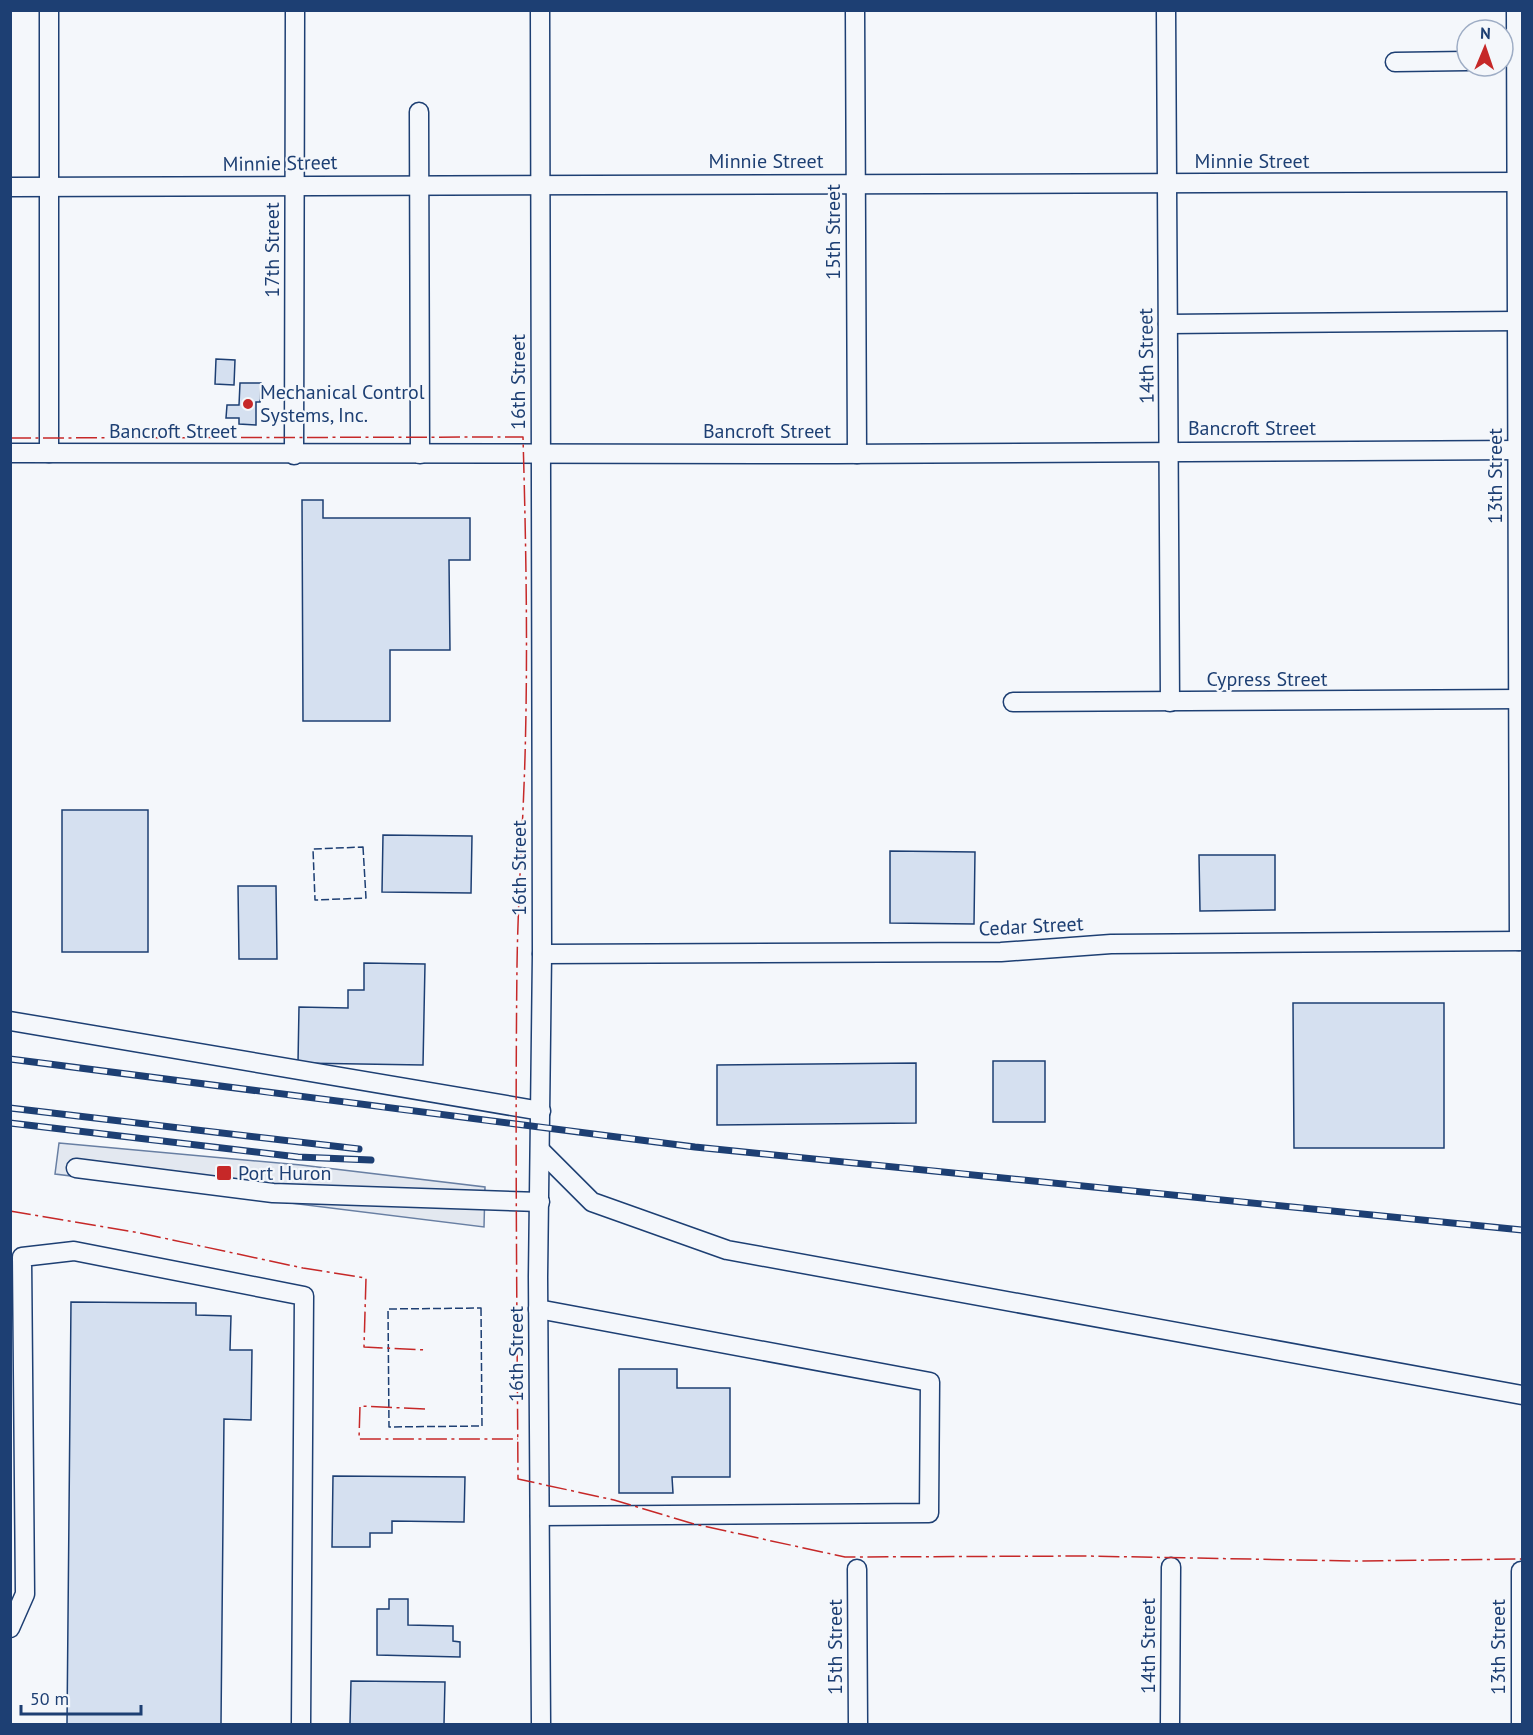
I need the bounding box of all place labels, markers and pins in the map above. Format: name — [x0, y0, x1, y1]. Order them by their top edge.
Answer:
place label: Mechanical Control Systems, Inc. — [260, 379, 425, 428]
marker: Mechanical Control Systems, Inc. — [241, 397, 255, 411]
place label: Port Huron — [238, 1160, 331, 1186]
marker: Port Huron — [215, 1164, 233, 1182]

